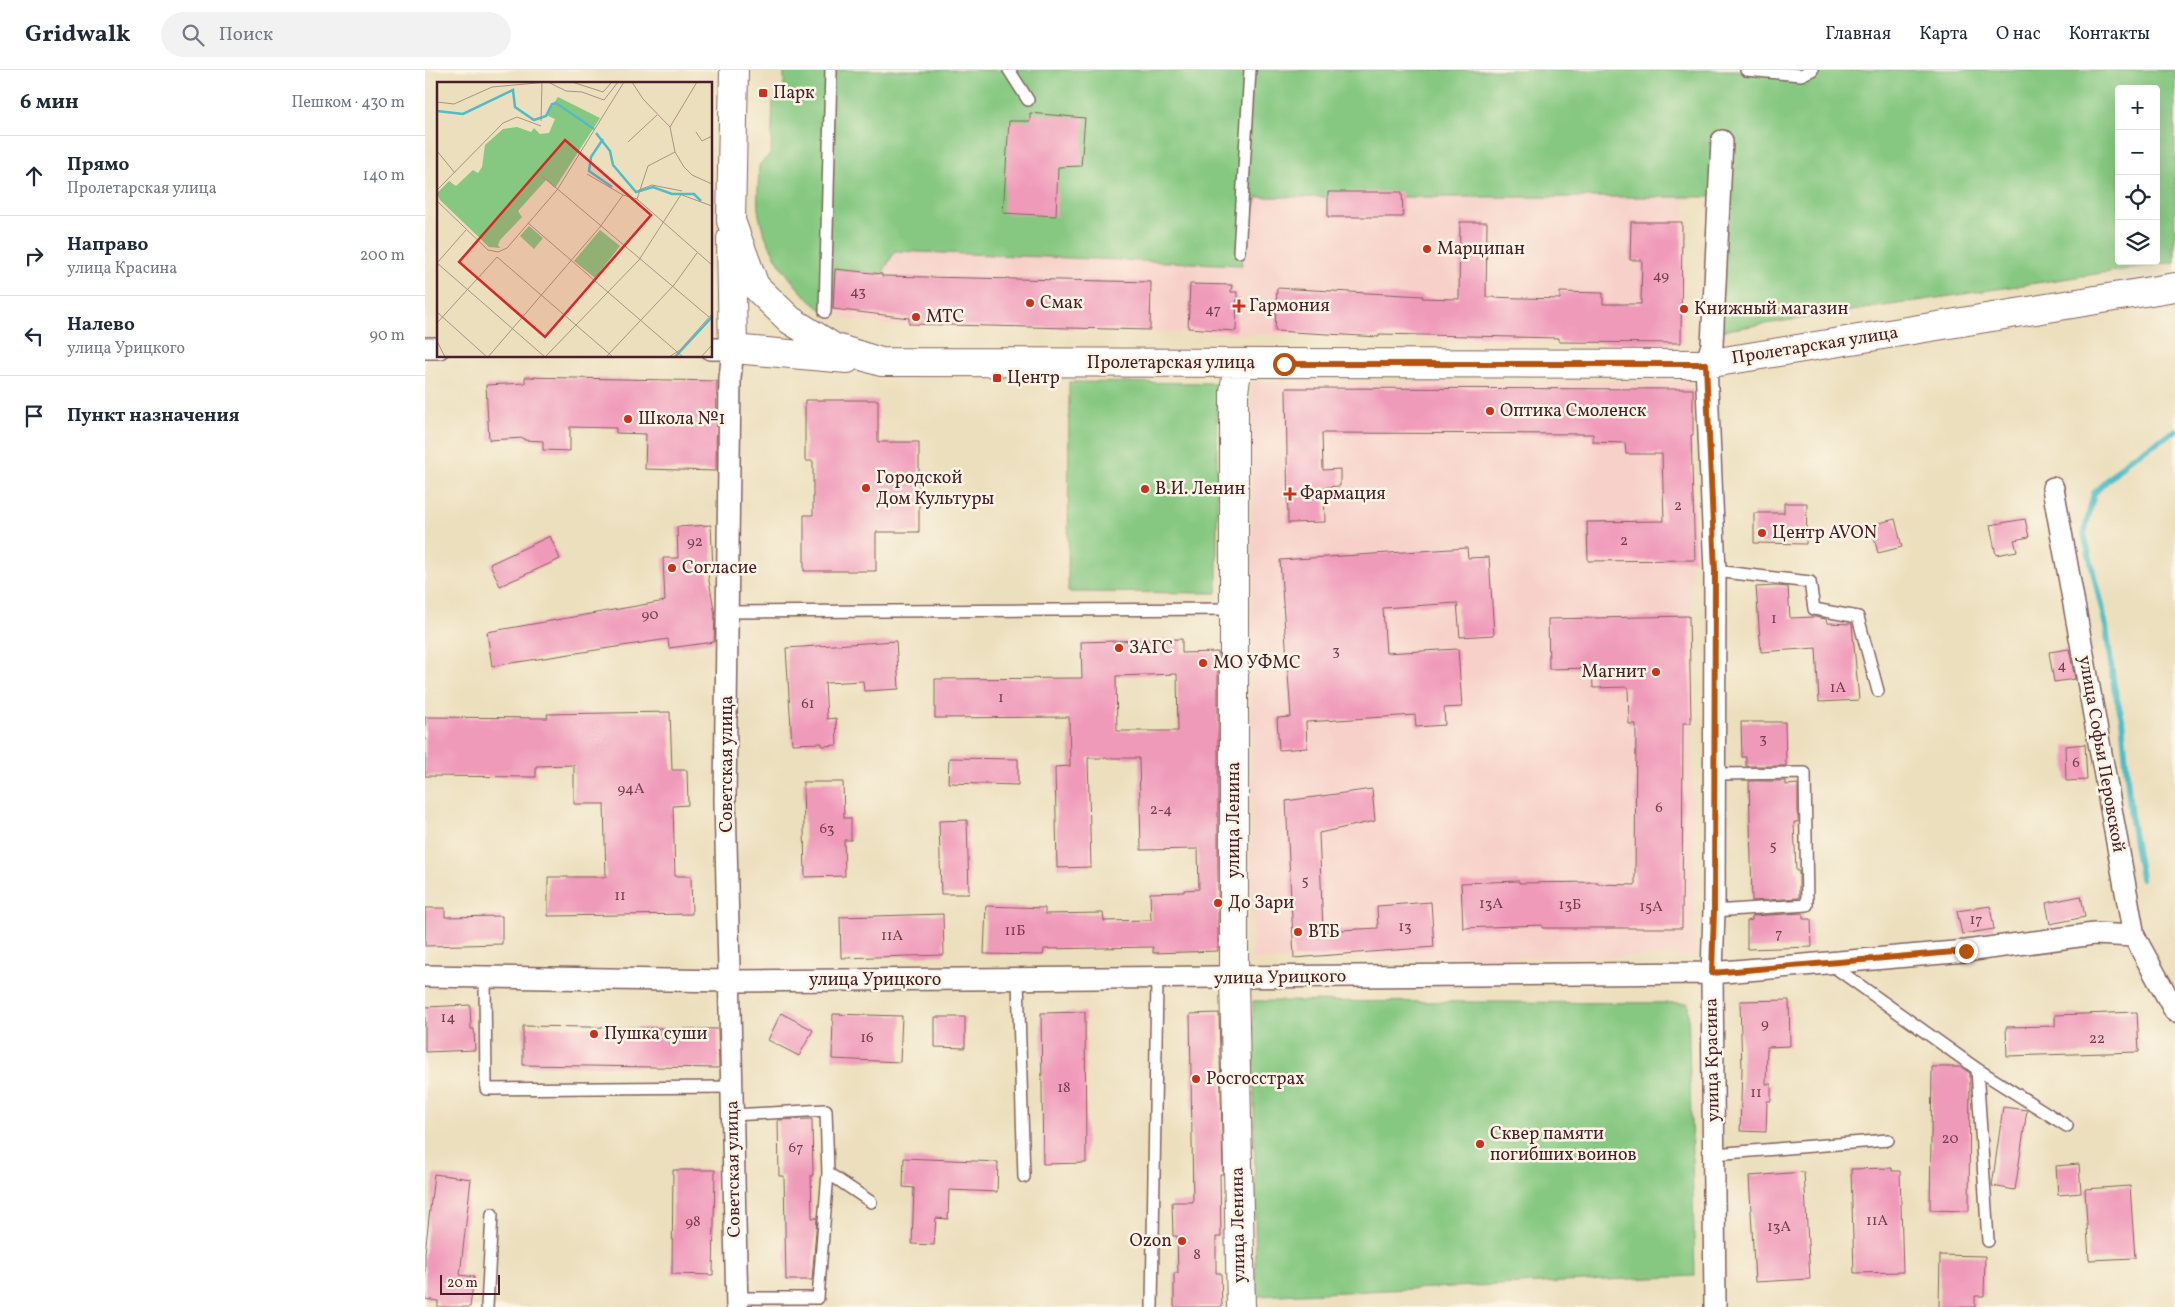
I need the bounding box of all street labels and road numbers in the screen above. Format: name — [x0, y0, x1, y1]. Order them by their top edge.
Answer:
street label: Пролетарская улица — [1730, 320, 1900, 372]
street label: Пролетарская улица — [1087, 351, 1255, 376]
street label: улица Софьи Перовской — [2071, 653, 2131, 855]
street label: Советская улица — [715, 695, 740, 833]
street label: улица Ленина — [1222, 762, 1247, 878]
street label: улица Урицкого — [1213, 964, 1347, 992]
street label: улица Урицкого — [809, 968, 941, 993]
street label: улица Красина — [1699, 998, 1727, 1122]
street label: Советская улица — [720, 1100, 748, 1238]
street label: улица Ленина — [1225, 1167, 1253, 1283]

